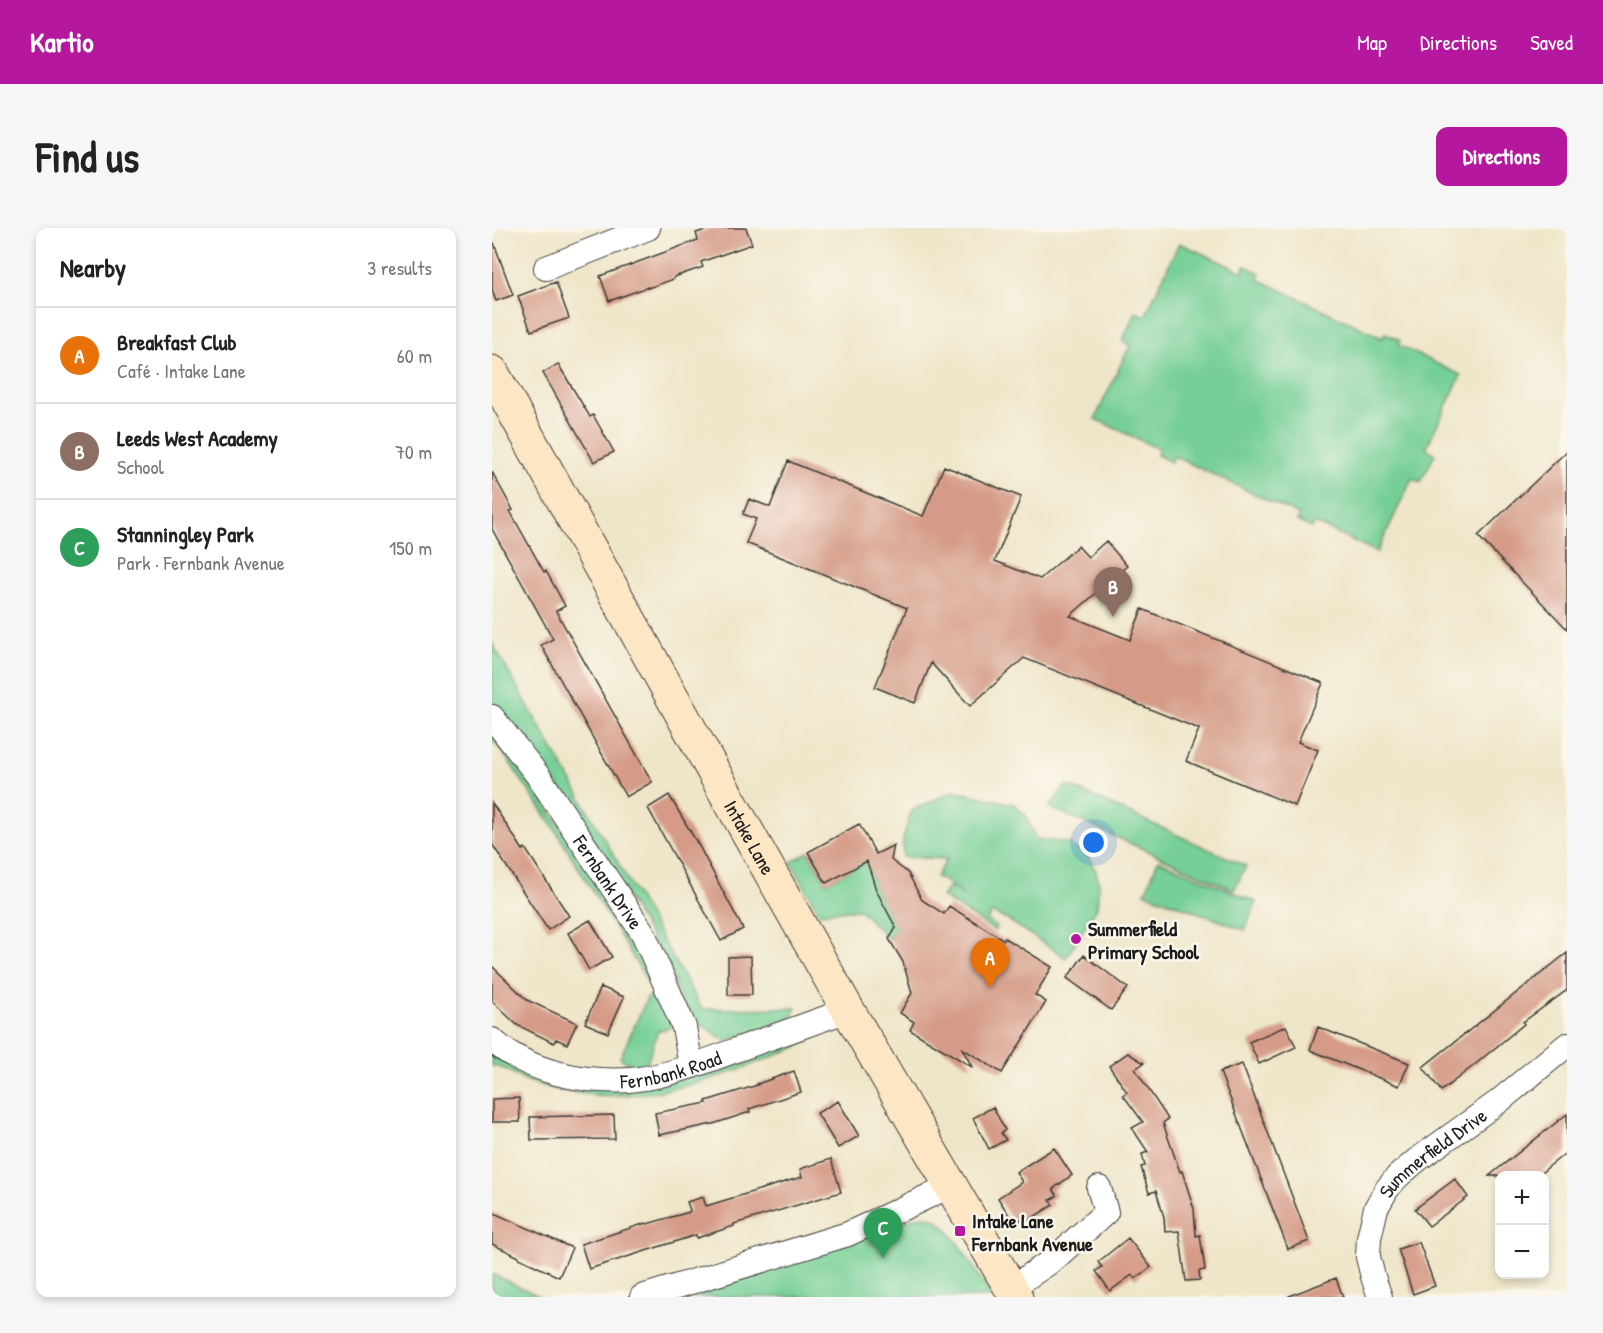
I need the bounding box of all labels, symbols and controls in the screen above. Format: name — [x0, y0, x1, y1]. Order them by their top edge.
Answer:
text: Kartio — [30, 23, 94, 61]
text: Map — [1357, 28, 1387, 57]
text: Directions — [1420, 28, 1497, 57]
text: Saved — [1530, 28, 1573, 57]
button: Directions — [1436, 127, 1567, 186]
text: Find us — [36, 128, 139, 185]
text: Nearby — [60, 250, 126, 285]
text: 3 results — [367, 254, 432, 281]
text: Breakfast Club — [117, 327, 237, 357]
text: A — [75, 342, 84, 369]
text: 60 m — [397, 342, 432, 369]
text: Café · Intake Lane — [117, 357, 246, 384]
text: Leeds West Academy — [117, 423, 278, 453]
text: B — [74, 438, 85, 465]
text: 70 m — [395, 438, 432, 465]
text: School — [117, 453, 164, 480]
text: Stanningley Park — [117, 519, 254, 549]
text: C — [74, 534, 85, 561]
text: 150 m — [389, 534, 432, 561]
text: Park · Fernbank Avenue — [117, 549, 285, 576]
pin: B — [1094, 568, 1132, 617]
street label: Intake Lane — [718, 795, 782, 879]
street label: Fernbank Drive — [567, 828, 650, 934]
your location — [1079, 828, 1108, 857]
place label: Summerfield Primary School — [1088, 915, 1199, 966]
marker: Summerfield Primary School — [1069, 932, 1083, 946]
pin: A — [970, 938, 1010, 988]
street label: Fernbank Road — [619, 1043, 725, 1094]
street label: Summerfield Drive — [1372, 1101, 1492, 1202]
map controls — [1495, 1171, 1549, 1279]
button: + — [1495, 1171, 1549, 1225]
place label: Intake Lane Fernbank Avenue — [971, 1207, 1093, 1257]
pin: C — [864, 1208, 902, 1258]
marker: Intake Lane Fernbank Avenue — [953, 1224, 967, 1238]
button: − — [1495, 1225, 1549, 1279]

